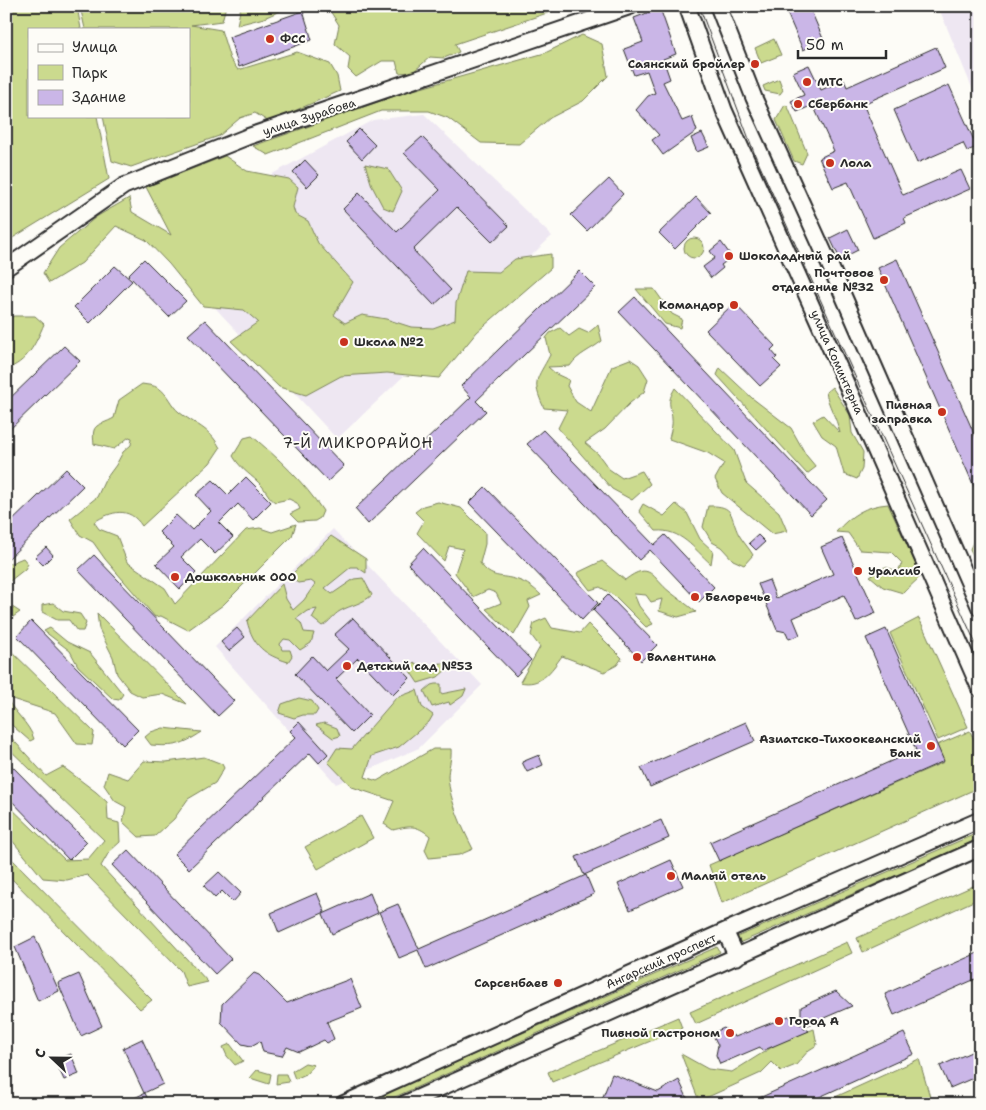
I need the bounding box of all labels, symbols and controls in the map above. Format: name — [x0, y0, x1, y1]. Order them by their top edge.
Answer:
legend — [28, 28, 190, 118]
scale bar — [798, 28, 886, 60]
place label: ФСС — [280, 31, 306, 47]
marker: ФСС — [264, 33, 276, 45]
text: 50 m — [806, 35, 844, 55]
text: Улица — [72, 37, 118, 57]
place label: Саянский бройлер — [628, 56, 745, 72]
marker: Саянский бройлер — [749, 58, 761, 70]
text: Парк — [72, 63, 108, 83]
place label: МТС — [817, 74, 843, 90]
marker: МТС — [801, 76, 813, 88]
text: Здание — [72, 87, 126, 107]
street label: улица Зурабова — [260, 94, 358, 140]
place label: Сбербанк — [808, 96, 869, 112]
marker: Сбербанк — [792, 98, 804, 110]
place label: Лола — [840, 155, 872, 171]
marker: Лола — [824, 157, 836, 169]
place label: Шоколадный рай — [739, 248, 851, 264]
marker: Шоколадный рай — [723, 250, 735, 262]
place label: Почтовое отделение №32 — [772, 265, 875, 295]
marker: Почтовое отделение №32 — [878, 274, 890, 286]
place label: Командор — [659, 297, 724, 313]
marker: Командор — [728, 299, 740, 311]
street label: улица Коминтерна — [807, 307, 867, 417]
place label: Школа №2 — [354, 334, 424, 350]
marker: Школа №2 — [338, 336, 350, 348]
place label: Пивная заправка — [872, 397, 933, 427]
marker: Пивная заправка — [936, 406, 948, 418]
district label: 7-Й МИКРОРАЙОН — [282, 432, 434, 453]
place label: Уралсиб — [868, 563, 921, 579]
marker: Уралсиб — [852, 565, 864, 577]
place label: Дошкольник ООО — [185, 569, 296, 585]
marker: Дошкольник ООО — [169, 571, 181, 583]
place label: Белоречье — [705, 589, 771, 605]
marker: Белоречье — [689, 591, 701, 603]
place label: Валентина — [647, 649, 717, 665]
marker: Валентина — [631, 651, 643, 663]
place label: Детский сад №53 — [357, 658, 473, 674]
marker: Детский сад №53 — [341, 660, 353, 672]
place label: Азиатско-Тихоокеанский Банк — [759, 731, 922, 761]
marker: Азиатско-Тихоокеанский Банк — [925, 740, 937, 752]
place label: Малый отель — [681, 868, 766, 884]
marker: Малый отель — [665, 870, 677, 882]
street label: Ангарский проспект — [603, 929, 720, 993]
place label: Сарсенбаев — [474, 975, 548, 991]
marker: Сарсенбаев — [552, 977, 564, 989]
place label: Город А — [789, 1013, 839, 1029]
marker: Город А — [773, 1015, 785, 1027]
place label: Пивной гастроном — [601, 1025, 720, 1041]
marker: Пивной гастроном — [724, 1027, 736, 1039]
north arrow — [28, 1032, 78, 1082]
text: С — [30, 1046, 50, 1060]

